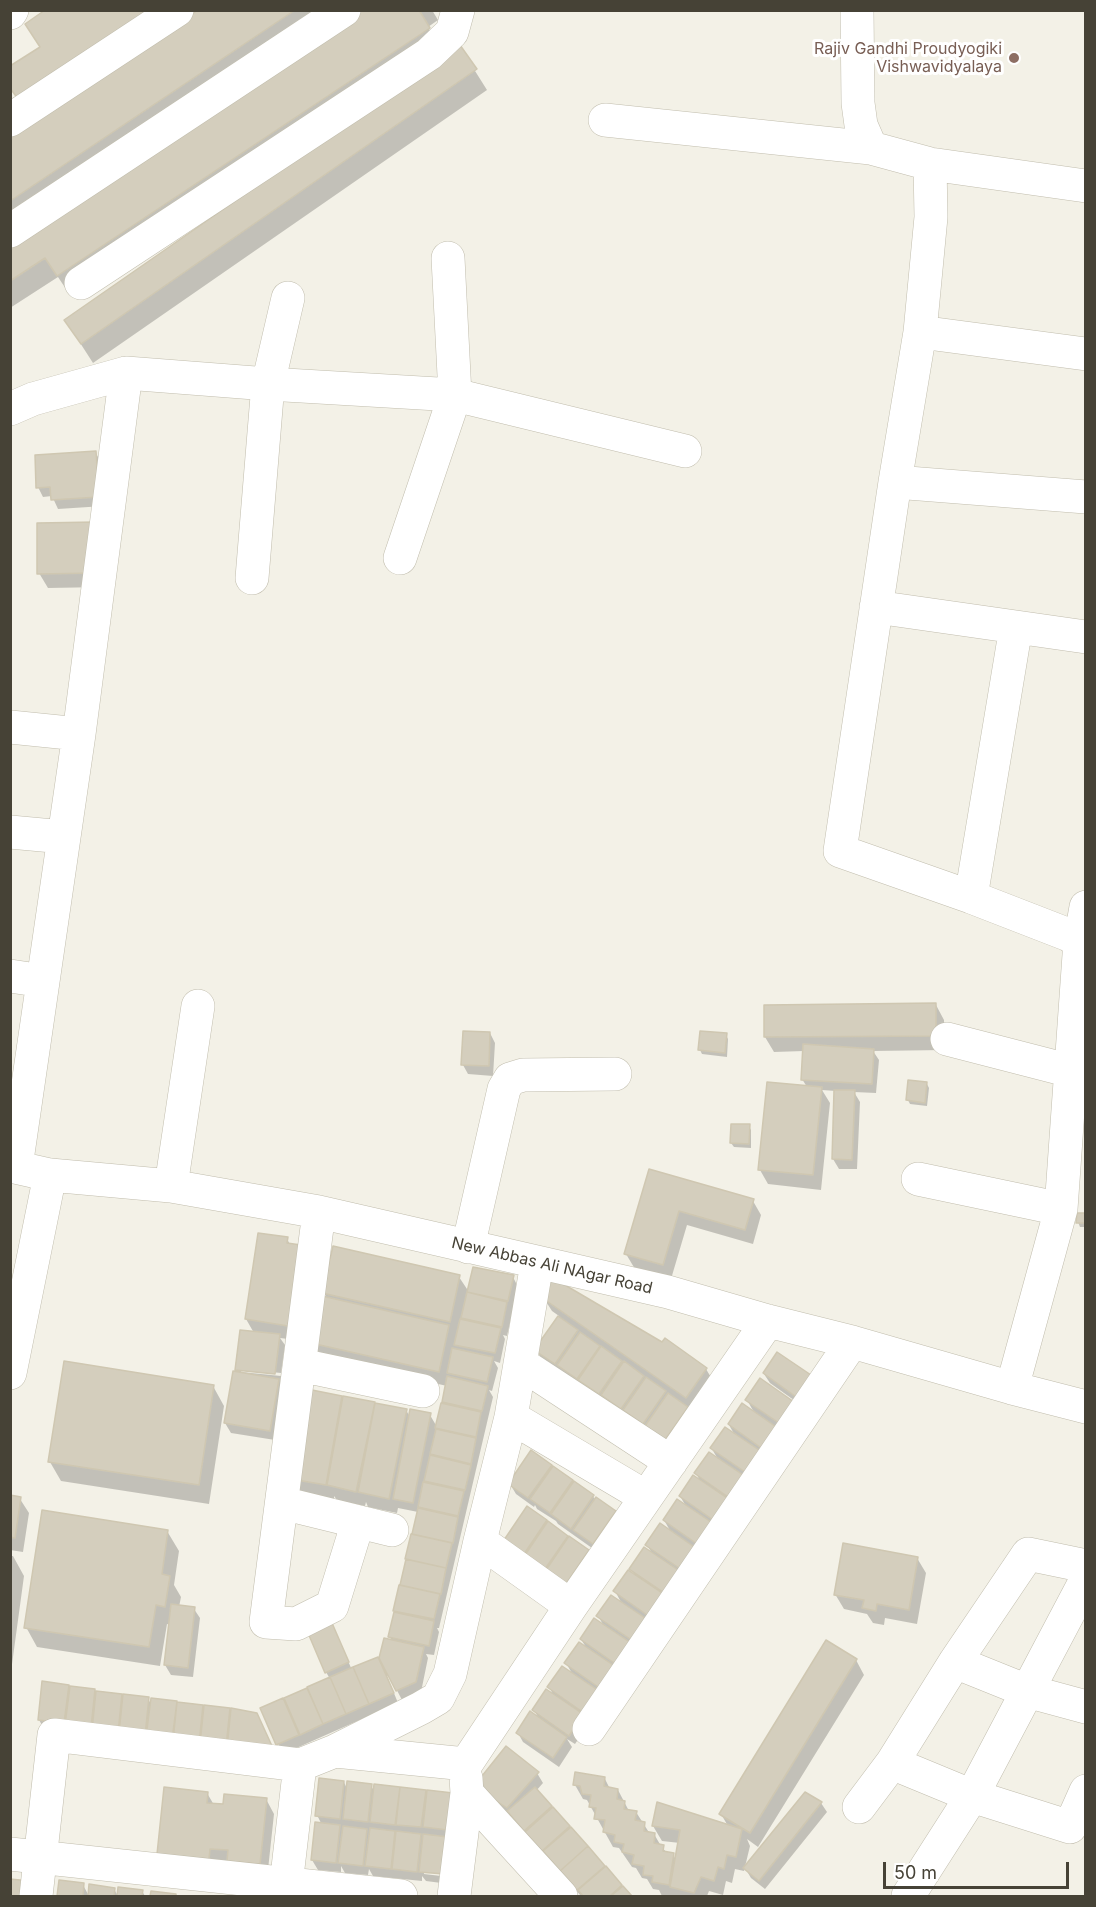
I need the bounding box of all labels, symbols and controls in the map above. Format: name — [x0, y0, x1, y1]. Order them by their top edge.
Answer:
place label: Rajiv Gandhi Proudyogiki Vishwavidyalaya — [814, 39, 1002, 77]
marker: Rajiv Gandhi Proudyogiki Vishwavidyalaya — [1007, 51, 1021, 65]
street label: New Abbas Ali NAgar Road — [450, 1234, 654, 1298]
scale bar — [886, 1850, 1072, 1888]
text: 50 m — [894, 1862, 937, 1883]

